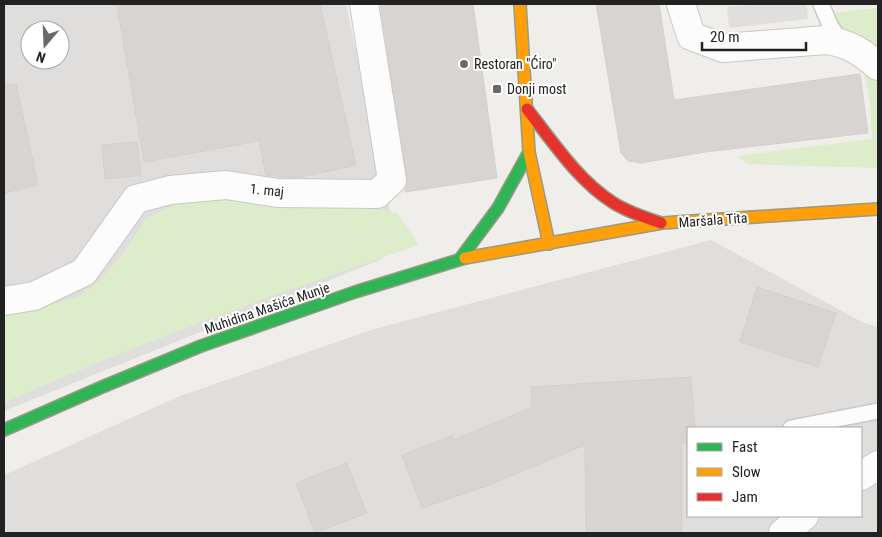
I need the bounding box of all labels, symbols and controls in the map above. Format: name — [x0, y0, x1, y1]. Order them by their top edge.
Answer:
north arrow — [20, 20, 70, 70]
scale bar — [702, 20, 806, 52]
text: 20 m — [710, 28, 740, 46]
text: N — [34, 48, 47, 66]
place label: Restoran "Ćiro" — [474, 55, 556, 72]
marker: Restoran "Ćiro" — [458, 58, 470, 70]
place label: Donji most — [507, 81, 566, 97]
marker: Donji most — [491, 83, 503, 95]
street label: 1. maj — [249, 180, 285, 200]
street label: Maršala Tita — [678, 210, 748, 230]
street label: Muhidina Mašića Munje — [202, 279, 332, 337]
legend — [687, 427, 862, 517]
text: Fast — [732, 438, 757, 456]
text: Slow — [732, 463, 761, 481]
text: Jam — [732, 488, 758, 506]

